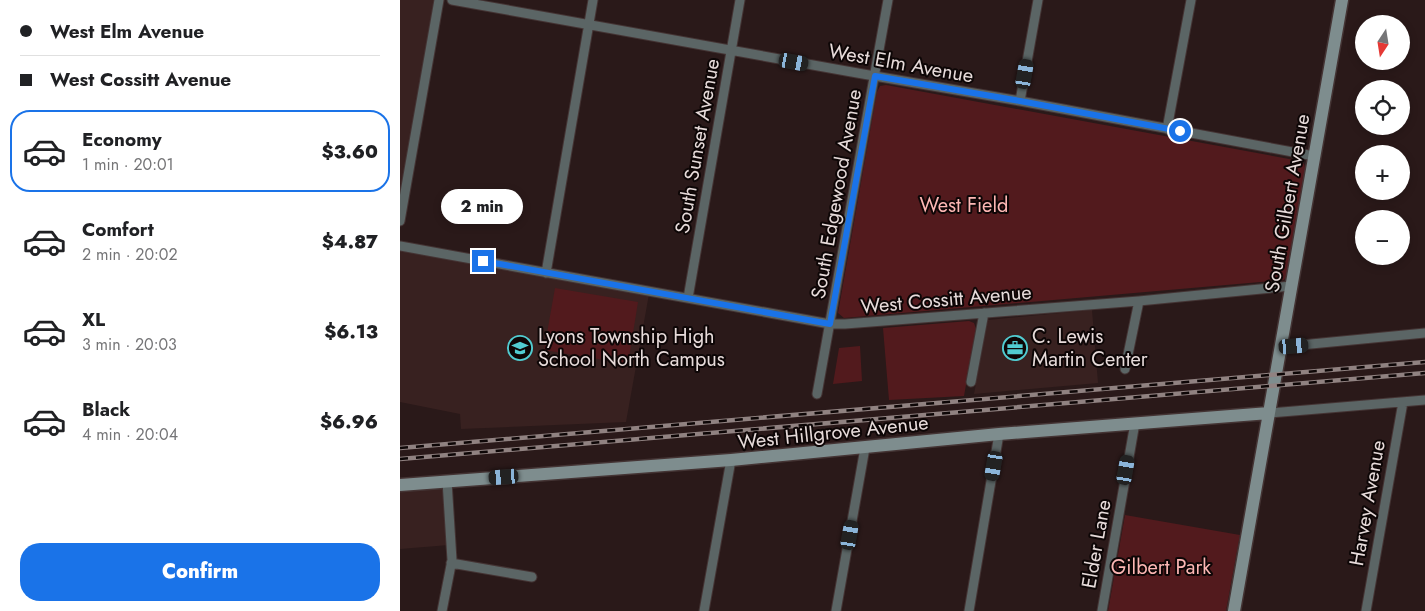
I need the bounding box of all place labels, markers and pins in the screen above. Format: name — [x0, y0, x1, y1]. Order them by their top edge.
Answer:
place label: Lyons Township High School North Campus — [538, 322, 725, 374]
place label: C. Lewis Martin Center — [1032, 322, 1148, 374]
school or university icon: Lyons Township High School North Campus — [507, 335, 533, 361]
office icon: C. Lewis Martin Center — [1002, 335, 1028, 361]

